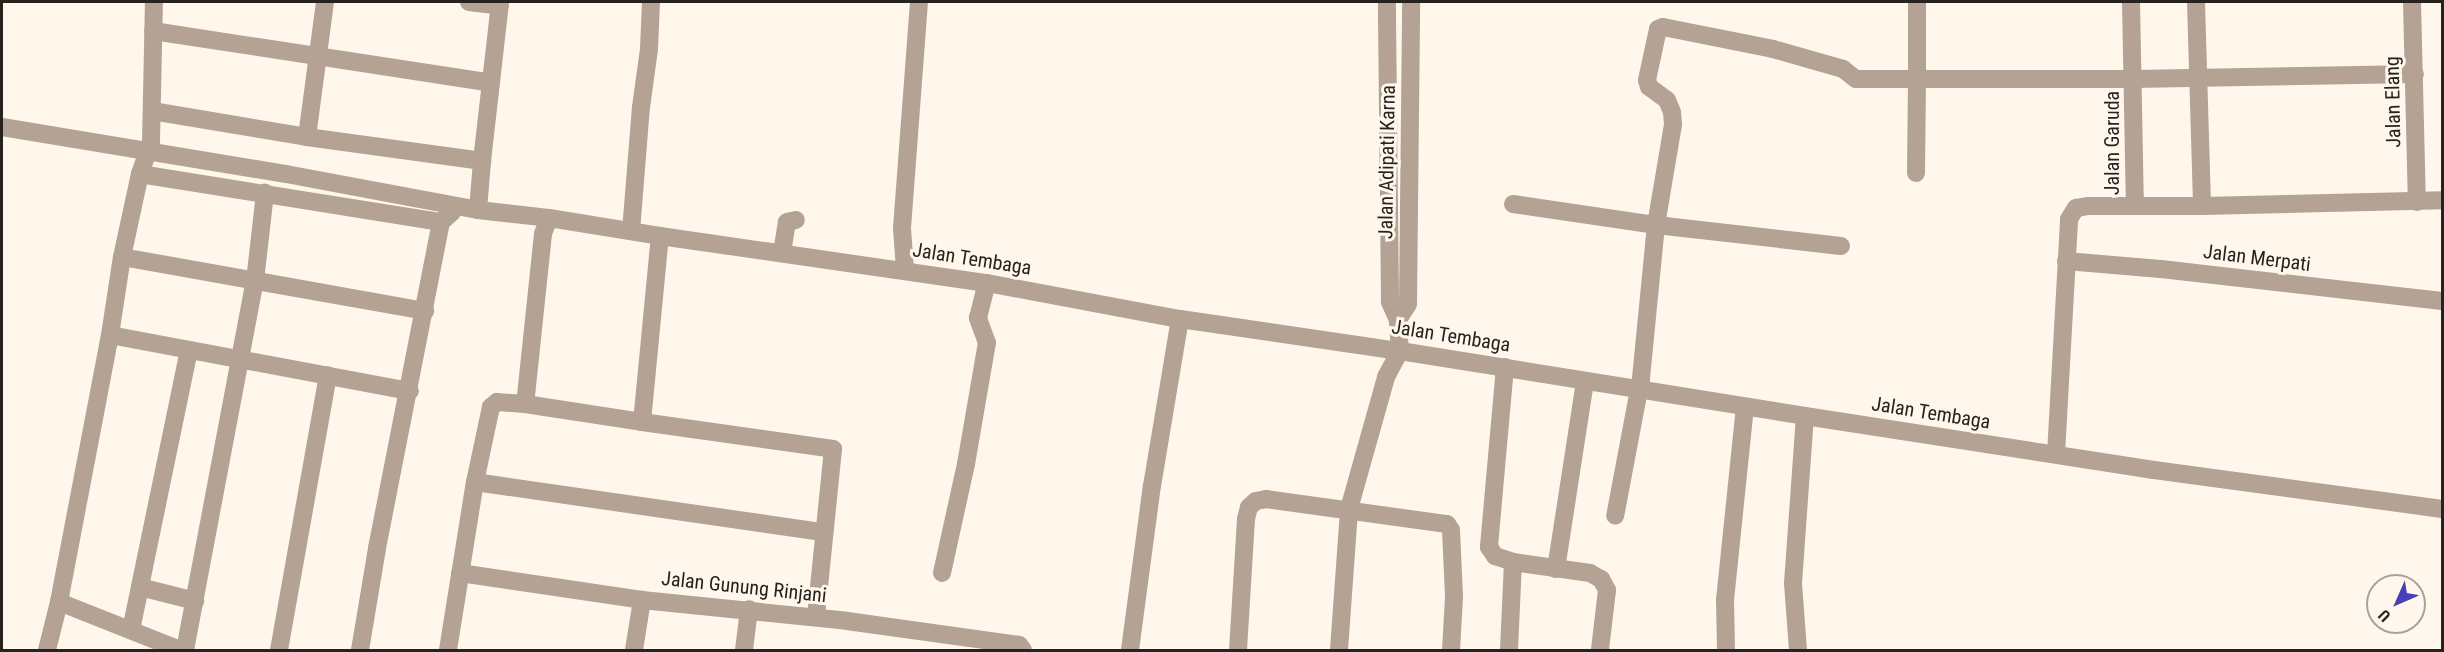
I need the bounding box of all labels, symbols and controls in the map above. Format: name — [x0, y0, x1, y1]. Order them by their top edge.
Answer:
street label: Jalan Elang — [2380, 56, 2406, 148]
street label: Jalan Adipati Karna — [1374, 85, 1400, 239]
street label: Jalan Garuda — [2100, 91, 2124, 195]
street label: Jalan Tembaga — [911, 238, 1033, 280]
street label: Jalan Merpati — [2202, 239, 2312, 277]
street label: Jalan Tembaga — [1390, 315, 1512, 357]
street label: Jalan Tembaga — [1870, 392, 1992, 434]
street label: Jalan Gunung Rinjani — [660, 566, 828, 608]
north arrow — [2366, 574, 2426, 634]
text: U — [2374, 606, 2394, 626]

